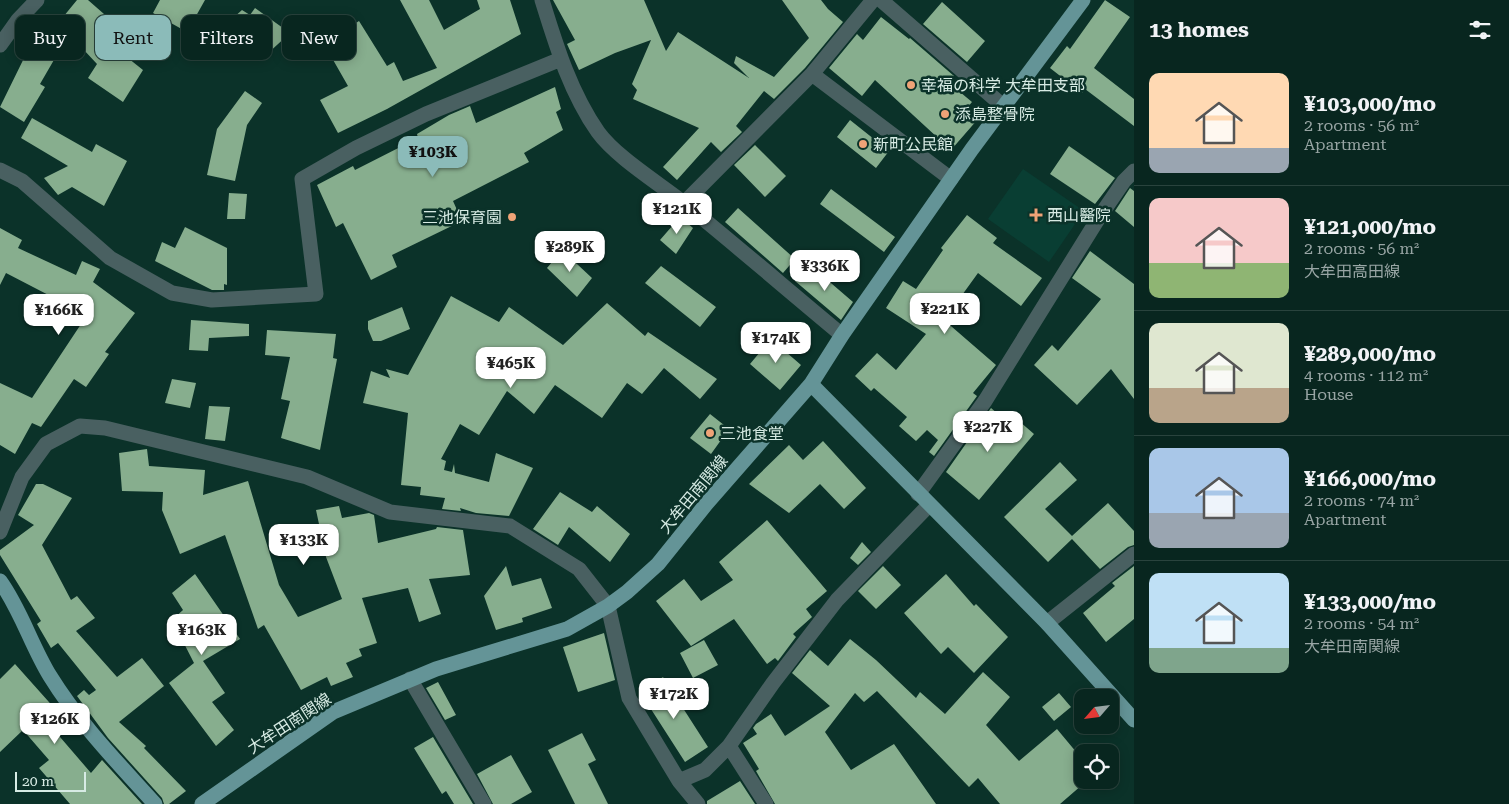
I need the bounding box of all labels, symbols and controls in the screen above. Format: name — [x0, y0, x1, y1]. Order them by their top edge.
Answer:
chip: Buy — [15, 15, 85, 60]
chip: Rent — [95, 15, 171, 60]
chip: Filters — [181, 15, 272, 60]
chip: New — [282, 15, 356, 60]
icon: filters — [1466, 16, 1494, 44]
text: 13 homes — [1149, 18, 1249, 42]
place label: 幸福の科学 大牟田支部 — [921, 76, 1085, 95]
marker: 幸福の科学 大牟田支部 — [905, 79, 917, 91]
text: ¥103,000/mo — [1304, 92, 1436, 116]
icon: home — [1189, 93, 1249, 153]
place label: 添島整骨院 — [955, 105, 1035, 124]
marker: 添島整骨院 — [939, 108, 951, 120]
text: 2 rooms · 56 m² — [1304, 116, 1419, 135]
place label: 新町公民館 — [873, 135, 953, 154]
text: Apartment — [1304, 135, 1387, 154]
pin: ¥103K — [398, 136, 468, 178]
marker: 新町公民館 — [857, 138, 869, 150]
text: ¥103K — [409, 142, 457, 161]
pin: ¥121K — [642, 192, 712, 235]
text: ¥121K — [653, 199, 701, 218]
place label: 西山醫院 — [1047, 206, 1111, 225]
place label: 三池保育園 — [422, 208, 502, 227]
marker: 西山醫院 — [1029, 208, 1043, 222]
marker: 三池保育園 — [506, 211, 518, 223]
text: ¥121,000/mo — [1304, 215, 1436, 239]
icon: home — [1189, 218, 1249, 278]
pin: ¥289K — [535, 230, 605, 273]
text: ¥289K — [546, 237, 594, 256]
text: 2 rooms · 56 m² — [1304, 239, 1419, 258]
pin: ¥336K — [790, 250, 860, 292]
text: ¥336K — [801, 256, 849, 275]
text: 大牟田高田線 — [1304, 262, 1400, 281]
pin: ¥221K — [910, 292, 980, 335]
pin: ¥166K — [24, 294, 94, 336]
text: ¥221K — [921, 299, 969, 318]
text: ¥166K — [35, 300, 83, 319]
pin: ¥174K — [741, 322, 811, 364]
text: ¥174K — [752, 328, 800, 347]
text: ¥289,000/mo — [1304, 342, 1436, 366]
icon: home — [1189, 343, 1249, 403]
pin: ¥465K — [476, 346, 546, 389]
text: ¥465K — [487, 353, 535, 372]
text: 4 rooms · 112 m² — [1304, 366, 1428, 385]
text: House — [1304, 385, 1353, 404]
pin: ¥227K — [953, 410, 1023, 453]
text: ¥227K — [964, 417, 1012, 436]
place label: 三池食堂 — [720, 424, 784, 443]
marker: 三池食堂 — [704, 427, 716, 439]
street label: 大牟田南関線 — [655, 451, 732, 537]
text: ¥166,000/mo — [1304, 467, 1436, 491]
icon: home — [1189, 468, 1249, 528]
text: 2 rooms · 74 m² — [1304, 491, 1419, 510]
text: Apartment — [1304, 510, 1387, 529]
pin: ¥133K — [269, 524, 339, 566]
text: ¥133K — [280, 530, 328, 549]
text: ¥133,000/mo — [1304, 590, 1436, 614]
icon: home — [1189, 593, 1249, 653]
pin: ¥163K — [167, 614, 237, 656]
text: 2 rooms · 54 m² — [1304, 614, 1419, 633]
text: ¥163K — [178, 620, 226, 639]
text: 大牟田南関線 — [1304, 637, 1400, 656]
pin: ¥172K — [639, 678, 709, 720]
text: ¥172K — [650, 684, 698, 703]
street label: 大牟田南関線 — [244, 689, 335, 758]
north arrow — [1074, 689, 1119, 734]
map controls — [1074, 689, 1119, 789]
pin: ¥126K — [20, 702, 90, 745]
text: ¥126K — [31, 709, 79, 728]
button: locate — [1074, 744, 1119, 789]
scale bar — [15, 769, 86, 792]
text: 20 m — [22, 773, 54, 789]

